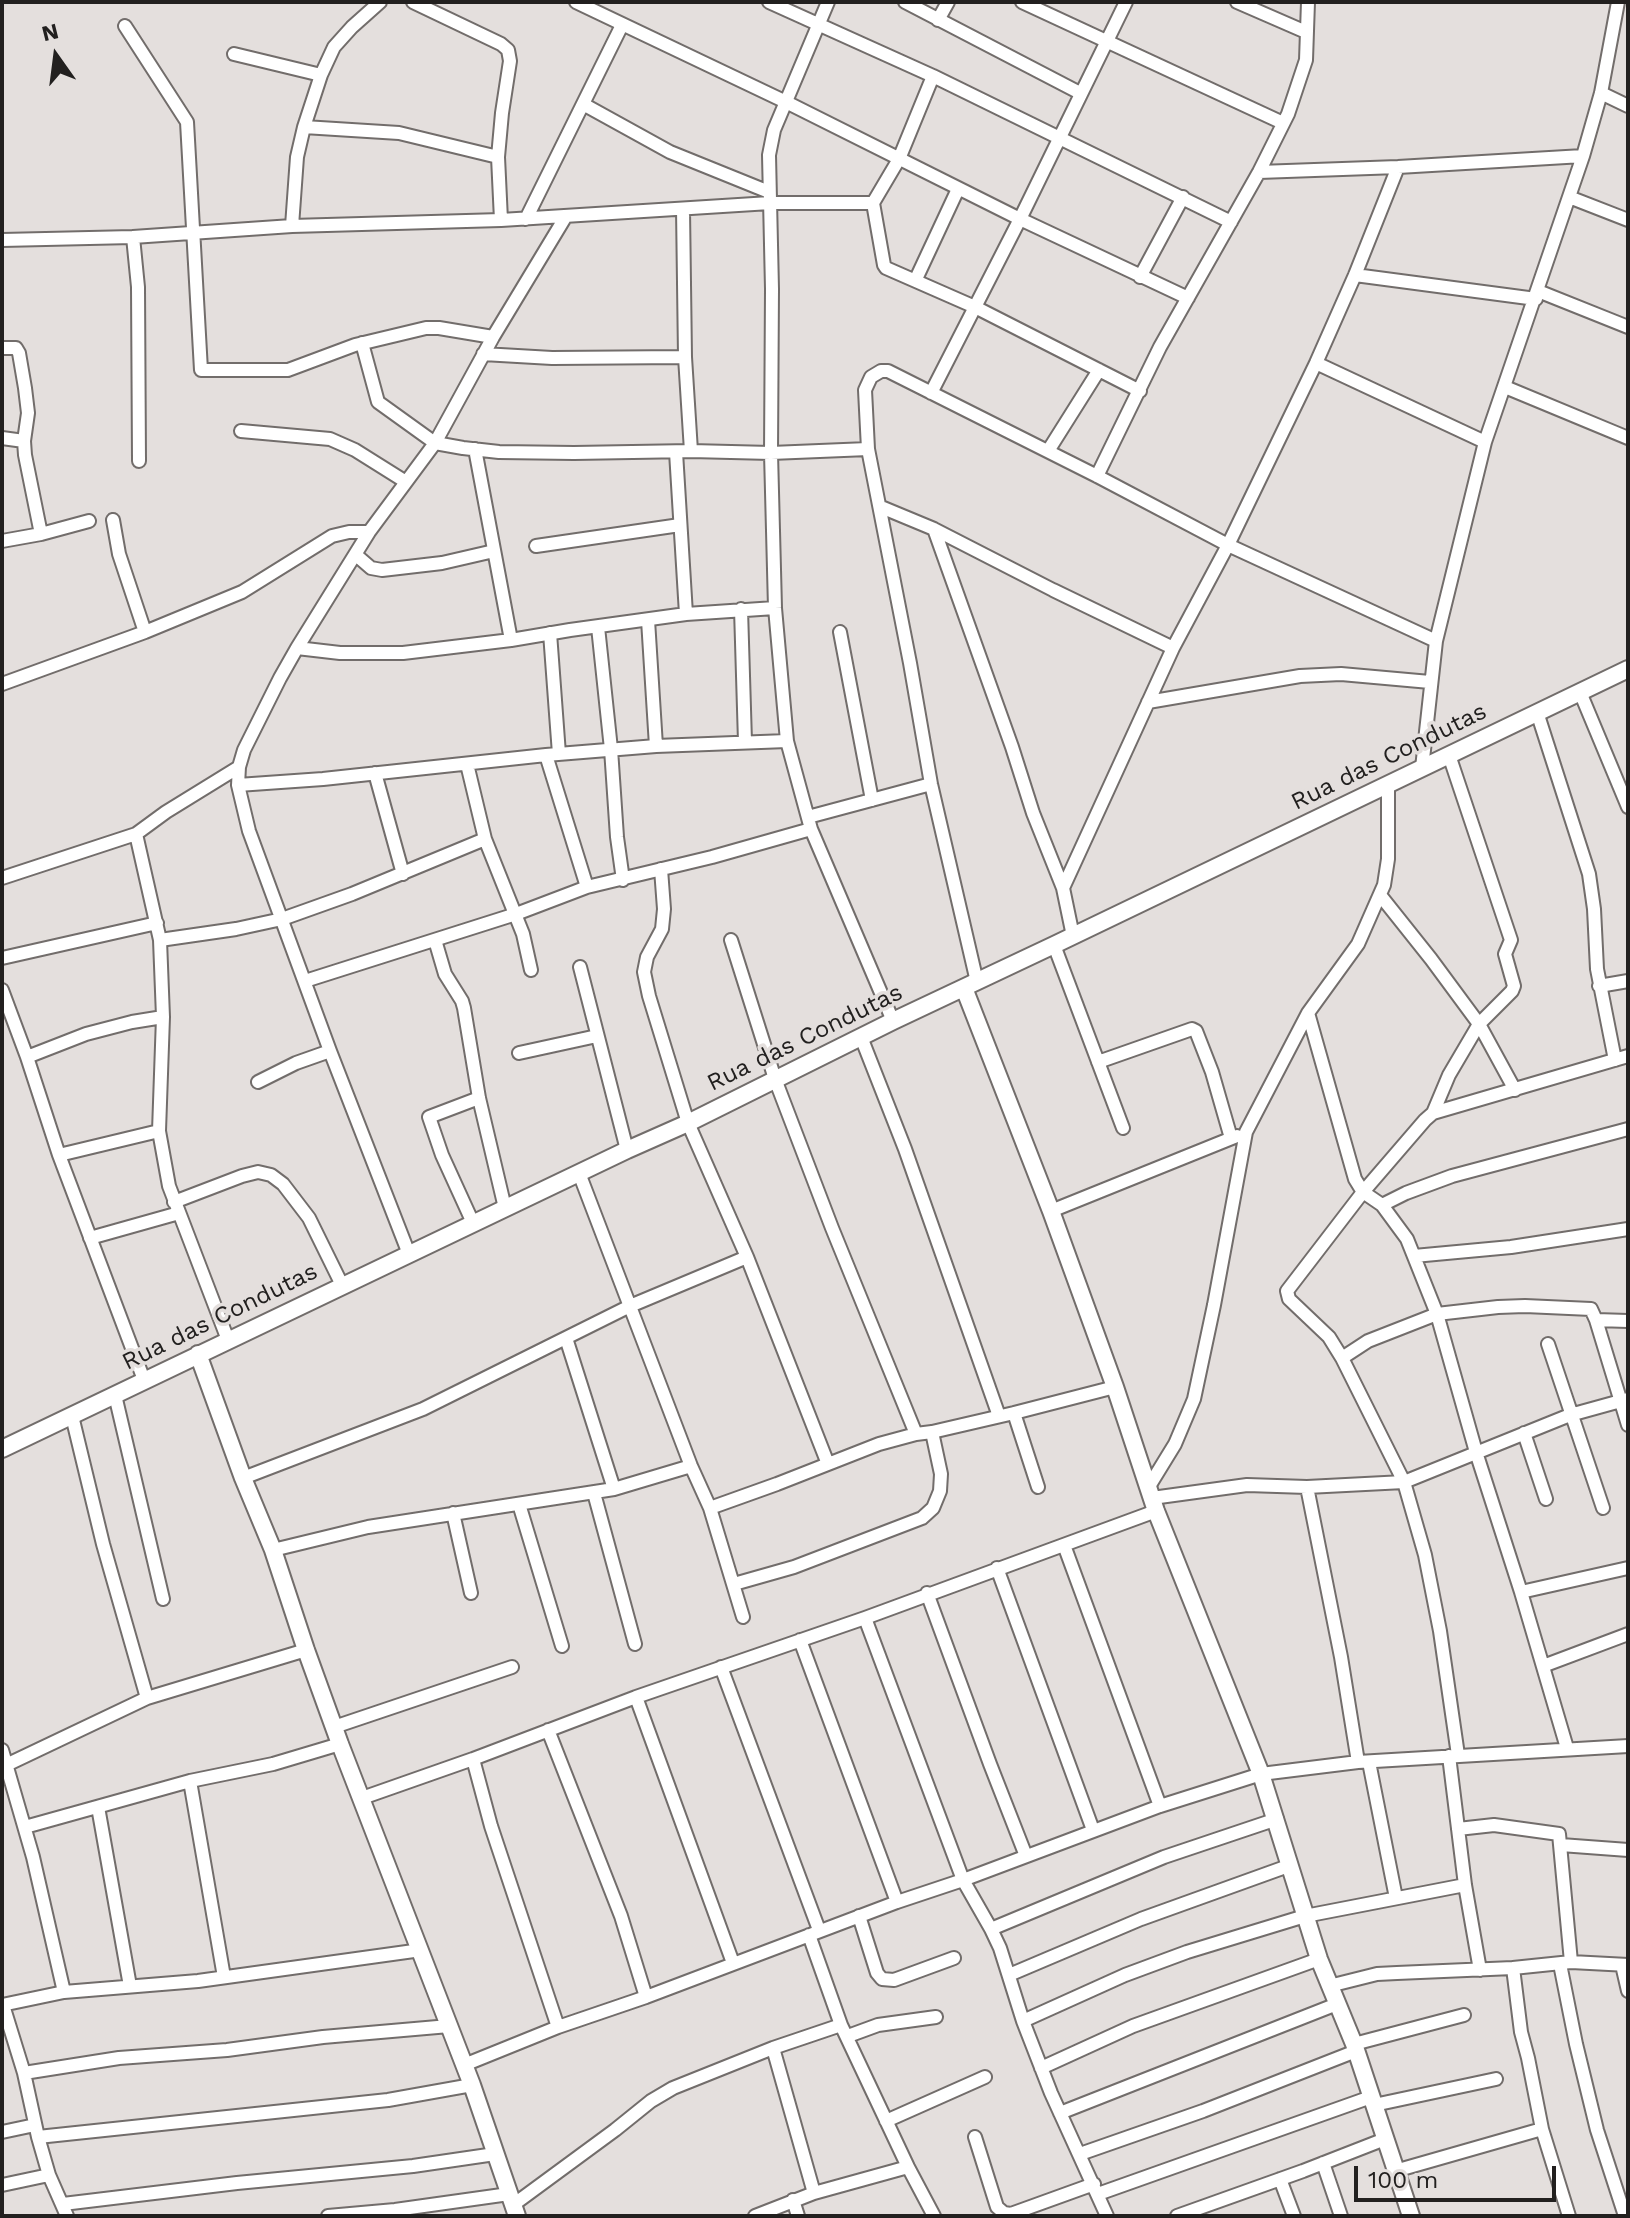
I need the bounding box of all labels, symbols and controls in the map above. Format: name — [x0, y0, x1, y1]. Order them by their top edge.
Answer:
north arrow — [16, 16, 96, 96]
text: N — [39, 18, 61, 46]
street label: Rua das Condutas — [1287, 697, 1491, 817]
street label: Rua das Condutas — [703, 978, 907, 1098]
street label: Rua das Condutas — [118, 1257, 322, 1377]
scale bar — [1358, 2150, 1560, 2200]
text: 100 m — [1368, 2166, 1438, 2194]

